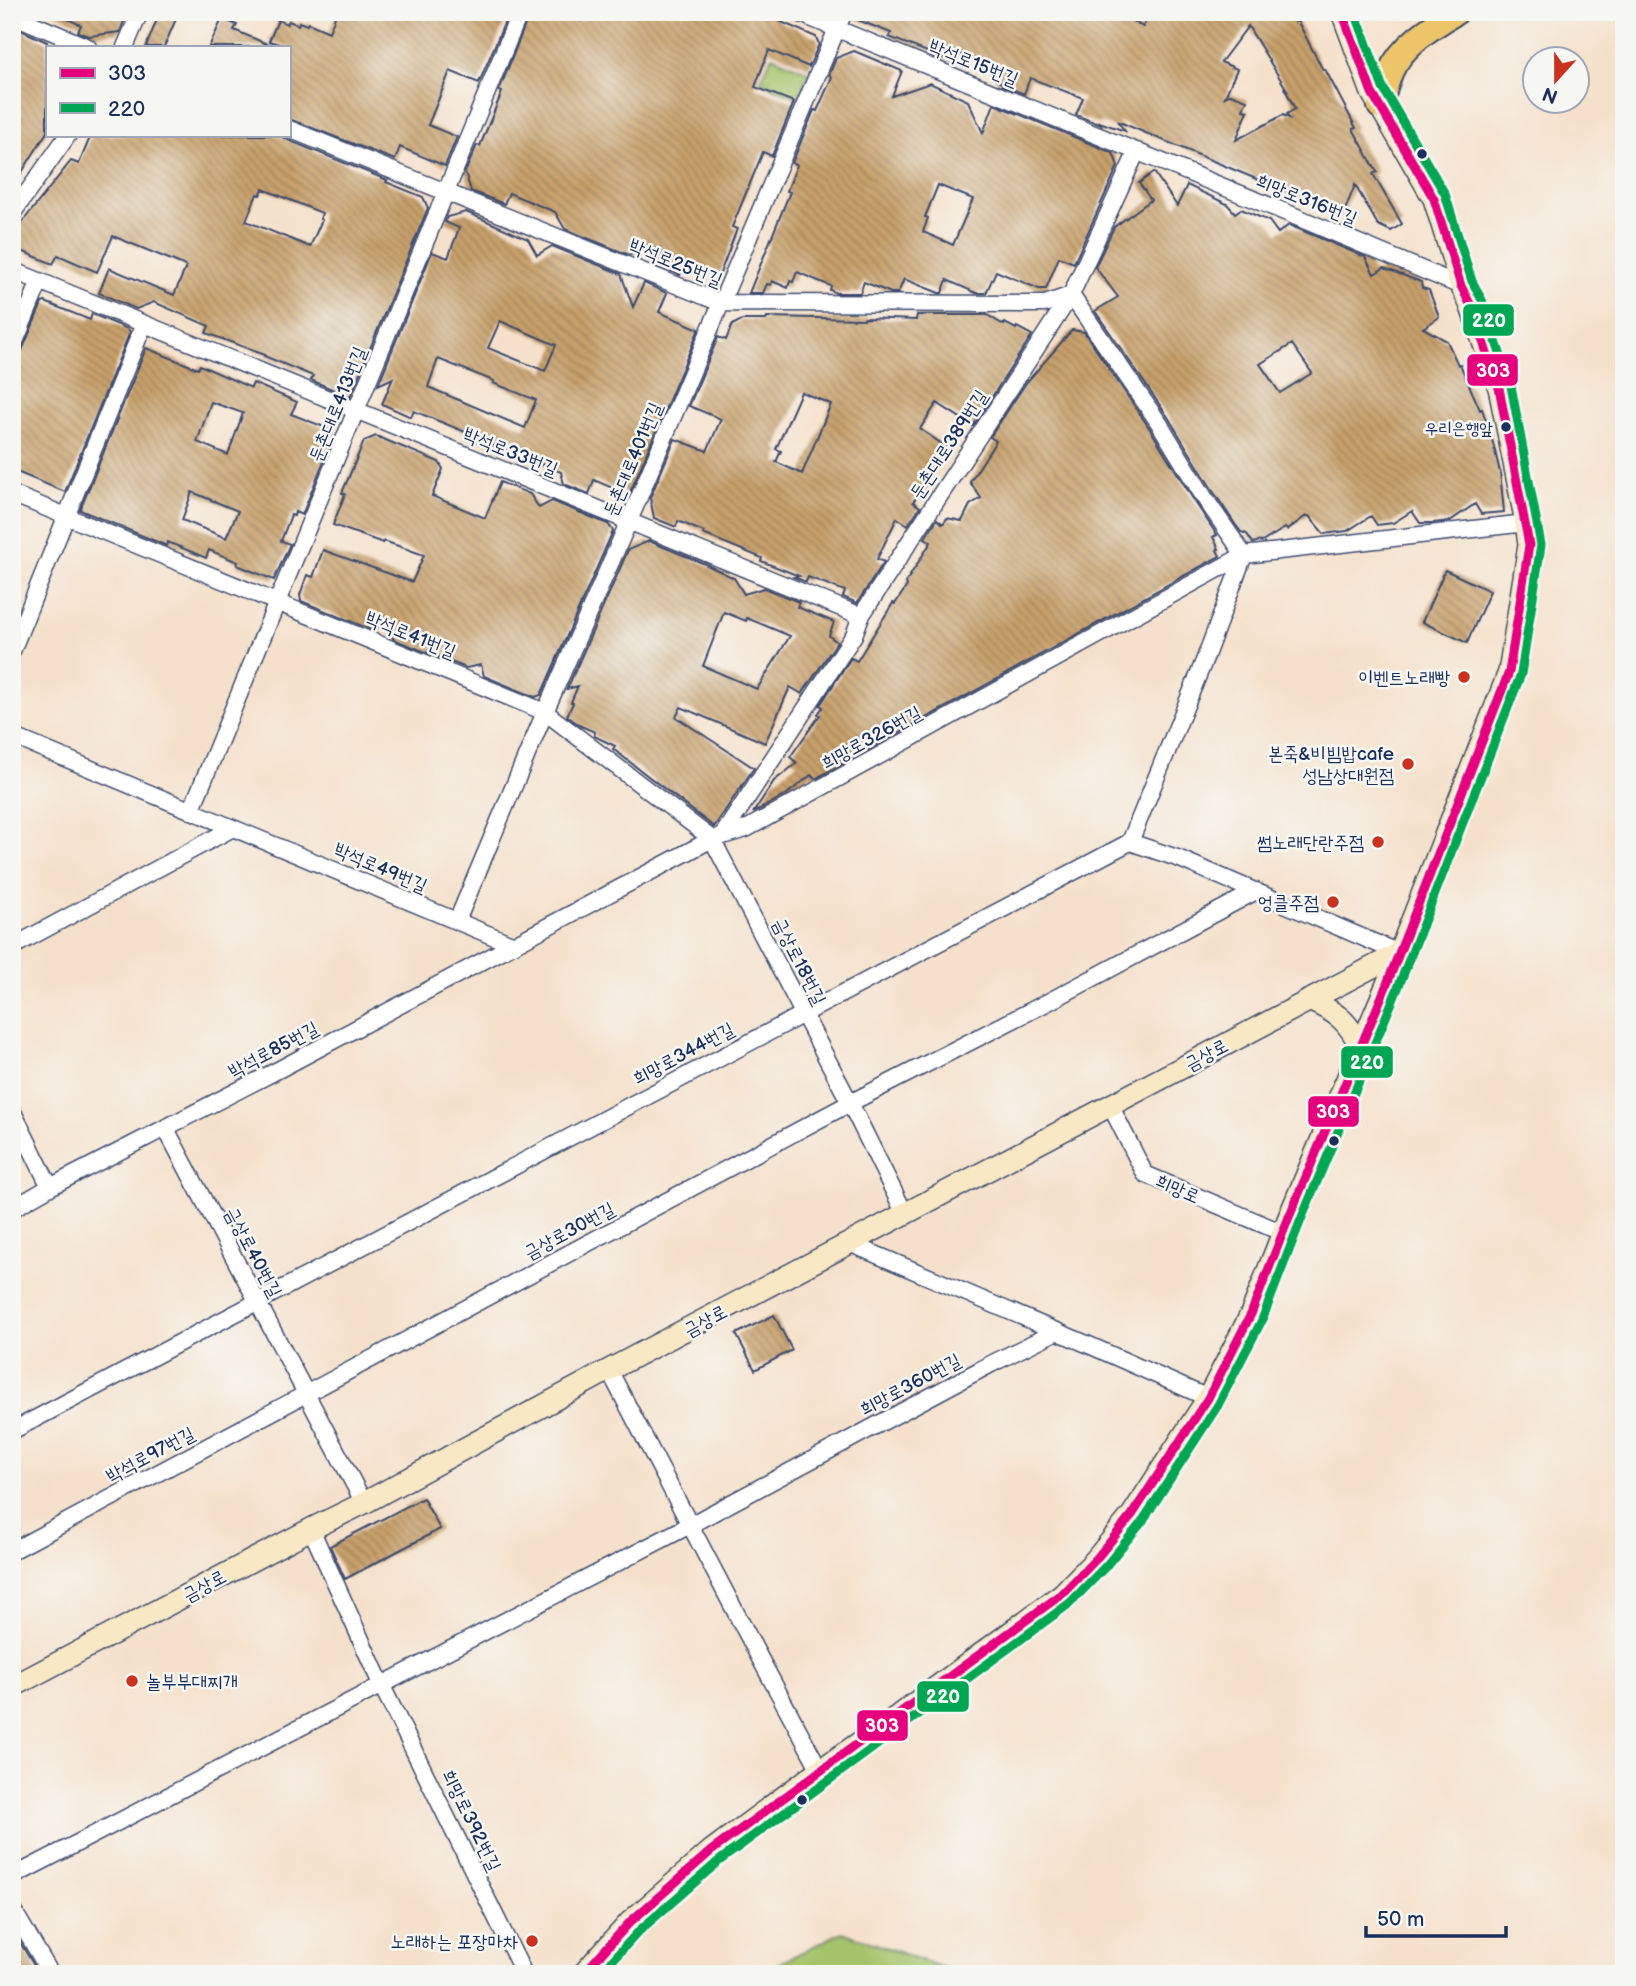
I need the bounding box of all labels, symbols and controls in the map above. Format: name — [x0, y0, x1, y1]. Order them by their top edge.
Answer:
street label: 박석로15번길 — [925, 35, 1022, 92]
legend — [46, 46, 290, 136]
north arrow — [1520, 46, 1590, 116]
text: 303 — [108, 61, 146, 86]
text: N — [1540, 81, 1561, 108]
text: 220 — [108, 97, 145, 122]
unlabelled marker — [1415, 147, 1429, 161]
street label: 희망로316번길 — [1252, 170, 1360, 231]
street label: 박석로25번길 — [625, 234, 725, 293]
line badge: 220 — [1462, 303, 1515, 337]
text: 220 — [1472, 310, 1506, 333]
street label: 둔촌대로413번길 — [305, 344, 372, 466]
line badge: 303 — [1466, 353, 1519, 387]
text: 303 — [1476, 360, 1510, 383]
street label: 둔촌대로389번길 — [905, 386, 993, 504]
street label: 둔촌대로401번길 — [599, 399, 668, 520]
place label: 우리은행앞 — [1425, 419, 1493, 439]
marker: 우리은행앞 — [1499, 420, 1513, 434]
street label: 박석로33번길 — [460, 423, 561, 482]
street label: 박석로41번길 — [362, 607, 459, 664]
place label: 이벤트노래빵 — [1358, 667, 1450, 690]
marker: 이벤트노래빵 — [1456, 669, 1472, 685]
street label: 희망로326번길 — [818, 701, 926, 775]
place label: 본죽&비빔밥cafe 성남상대원점 — [1268, 743, 1394, 788]
marker: 본죽&비빔밥cafe 성남상대원점 — [1400, 756, 1416, 772]
place label: 썸노래단란주점 — [1257, 832, 1364, 855]
marker: 썸노래단란주점 — [1370, 834, 1386, 850]
street label: 박석로49번길 — [330, 838, 430, 898]
place label: 엉클주점 — [1258, 892, 1319, 915]
marker: 엉클주점 — [1325, 894, 1341, 910]
street label: 금상로18번길 — [767, 914, 830, 1009]
street label: 박석로85번길 — [225, 1017, 323, 1084]
street label: 희망로344번길 — [629, 1018, 738, 1091]
street label: 금상로 — [1181, 1034, 1232, 1076]
line badge: 220 — [1340, 1045, 1394, 1079]
text: 220 — [1350, 1052, 1384, 1075]
line badge: 303 — [1307, 1095, 1360, 1128]
text: 303 — [1316, 1101, 1350, 1124]
unlabelled marker — [1327, 1134, 1341, 1148]
street label: 희망로 — [1152, 1170, 1203, 1209]
street label: 금상로30번길 — [520, 1198, 619, 1265]
street label: 금상로40번길 — [219, 1204, 286, 1302]
street label: 금상로 — [680, 1300, 731, 1342]
street label: 희망로360번길 — [856, 1349, 965, 1422]
street label: 박석로97번길 — [103, 1422, 199, 1488]
street label: 금상로 — [179, 1565, 230, 1607]
place label: 놀부부대찌개 — [146, 1671, 238, 1694]
marker: 놀부부대찌개 — [124, 1673, 140, 1689]
line badge: 220 — [916, 1680, 970, 1713]
text: 220 — [926, 1686, 960, 1709]
line badge: 303 — [856, 1709, 909, 1742]
text: 303 — [865, 1715, 899, 1738]
street label: 희망로392번길 — [436, 1766, 505, 1875]
unlabelled marker — [795, 1793, 809, 1807]
scale bar — [1366, 1895, 1506, 1939]
text: 50 m — [1377, 1907, 1424, 1932]
place label: 노래하는 포장마차 — [391, 1931, 518, 1954]
marker: 노래하는 포장마차 — [524, 1933, 540, 1949]

